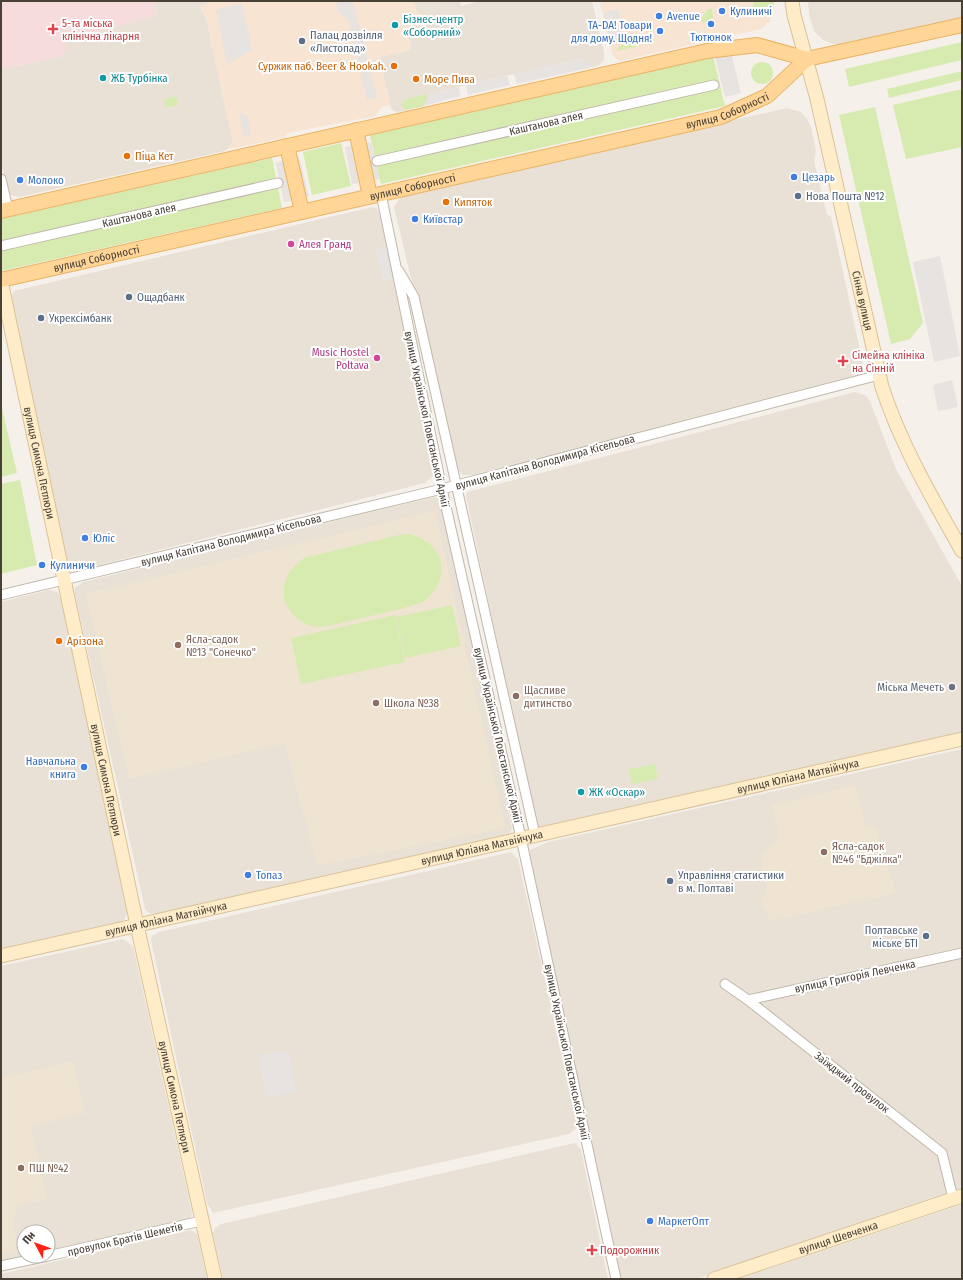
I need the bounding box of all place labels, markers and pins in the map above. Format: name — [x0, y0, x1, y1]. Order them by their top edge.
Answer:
place label: Кулиничі — [730, 5, 772, 18]
marker: Кулиничі — [717, 6, 727, 16]
place label: Avenue — [667, 10, 700, 23]
marker: Avenue — [654, 11, 664, 21]
place label: Бізнес-центр «Соборний» — [403, 13, 463, 39]
place label: 5-та міська клінічна лікарня — [62, 17, 139, 43]
place label: TA-DA! Товари для дому. Щодня! — [571, 19, 652, 45]
marker: Тютюнок — [706, 19, 716, 29]
marker: Бізнес-центр «Соборний» — [390, 20, 400, 30]
marker: 5-та міська клінічна лікарня — [47, 23, 59, 35]
marker: TA-DA! Товари для дому. Щодня! — [655, 26, 665, 36]
place label: Палац дозвілля «Листопад» — [310, 29, 382, 55]
place label: Тютюнок — [690, 31, 733, 44]
marker: Палац дозвілля «Листопад» — [297, 36, 307, 46]
place label: Суржик паб. Beer & Hookah. — [258, 60, 386, 73]
marker: Суржик паб. Beer & Hookah. — [389, 61, 399, 71]
place label: ЖБ Турбінка — [111, 72, 168, 85]
marker: ЖБ Турбінка — [98, 73, 108, 83]
place label: Море Пива — [424, 73, 475, 86]
marker: Море Пива — [411, 74, 421, 84]
place label: Піца Кет — [135, 150, 174, 163]
marker: Піца Кет — [122, 151, 132, 161]
place label: Цезарь — [802, 171, 835, 184]
marker: Цезарь — [789, 172, 799, 182]
place label: Молоко — [28, 174, 64, 187]
marker: Молоко — [15, 175, 25, 185]
place label: Нова Пошта №12 — [806, 190, 885, 203]
marker: Нова Пошта №12 — [793, 191, 803, 201]
place label: Кипяток — [454, 196, 493, 209]
marker: Кипяток — [441, 197, 451, 207]
place label: Київстар — [423, 213, 463, 226]
marker: Київстар — [410, 214, 420, 224]
place label: Алея Гранд — [299, 238, 352, 251]
marker: Алея Гранд — [286, 239, 296, 249]
place label: Ощадбанк — [137, 291, 186, 304]
marker: Ощадбанк — [124, 292, 134, 302]
place label: Укрексімбанк — [48, 312, 113, 325]
marker: Укрексімбанк — [36, 313, 46, 323]
place label: Music Hostel Poltava — [312, 346, 369, 372]
place label: Сімейна клініка на Сінній — [852, 349, 925, 375]
marker: Music Hostel Poltava — [372, 353, 382, 363]
marker: Сімейна клініка на Сінній — [837, 355, 849, 367]
place label: Юліс — [93, 532, 115, 545]
marker: Юліс — [80, 533, 90, 543]
place label: Кулиничи — [50, 559, 95, 572]
marker: Кулиничи — [37, 560, 47, 570]
place label: Ясла-садок №13 "Сонечко" — [186, 633, 256, 659]
place label: Арізона — [67, 635, 103, 648]
marker: Арізона — [54, 636, 64, 646]
marker: Ясла-садок №13 "Сонечко" — [173, 640, 183, 650]
place label: Міська Мечеть — [877, 681, 944, 694]
marker: Міська Мечеть — [947, 682, 957, 692]
place label: Щасливе дитинство — [524, 684, 572, 710]
marker: Щасливе дитинство — [511, 691, 521, 701]
place label: Школа №38 — [384, 697, 439, 710]
marker: Школа №38 — [371, 698, 381, 708]
place label: Навчальна книга — [26, 755, 76, 781]
marker: Навчальна книга — [79, 762, 89, 772]
place label: ЖК «Оскар» — [589, 786, 645, 799]
marker: ЖК «Оскар» — [576, 787, 586, 797]
place label: Ясла-садок №46 "Бджілка" — [832, 840, 902, 866]
marker: Ясла-садок №46 "Бджілка" — [819, 847, 829, 857]
place label: Топаз — [256, 869, 282, 882]
place label: Управління статистики в м. Полтаві — [677, 869, 784, 895]
marker: Топаз — [243, 870, 253, 880]
marker: Управління статистики в м. Полтаві — [665, 876, 675, 886]
place label: Полтавське міське БТІ — [865, 924, 918, 950]
marker: Полтавське міське БТІ — [921, 931, 931, 941]
place label: ПШ №42 — [29, 1162, 69, 1175]
marker: ПШ №42 — [16, 1163, 26, 1173]
place label: МаркетОпт — [658, 1215, 710, 1228]
marker: МаркетОпт — [645, 1216, 655, 1226]
place label: Подорожник — [600, 1244, 660, 1257]
marker: Подорожник — [587, 1245, 597, 1255]

